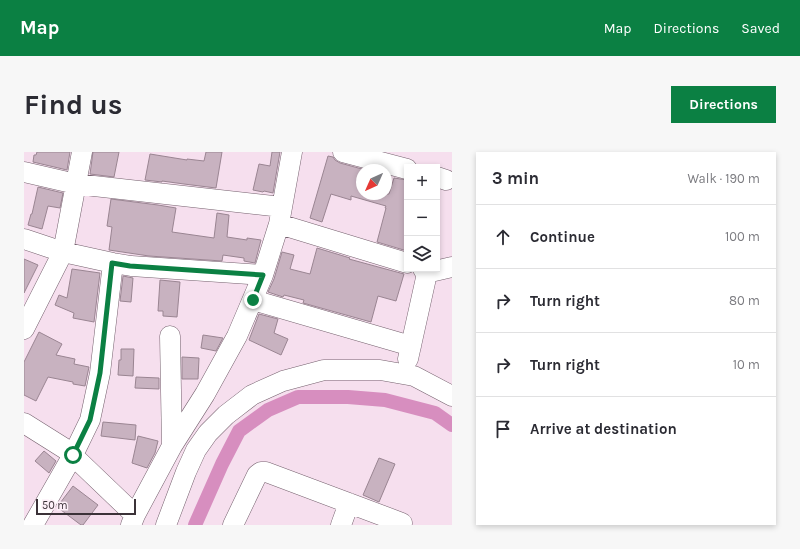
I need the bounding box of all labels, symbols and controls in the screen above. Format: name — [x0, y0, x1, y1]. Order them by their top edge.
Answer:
text: Map — [20, 17, 59, 39]
text: Map — [604, 20, 632, 37]
text: Directions — [654, 20, 719, 37]
text: Saved — [741, 20, 780, 37]
button: Directions — [671, 86, 776, 123]
text: Find us — [24, 88, 123, 121]
north arrow — [356, 164, 392, 200]
map controls — [404, 164, 440, 272]
button: + — [404, 164, 440, 200]
text: 3 min — [492, 168, 539, 188]
text: Walk · 190 m — [687, 171, 760, 186]
button: − — [404, 200, 440, 236]
icon: ahead — [492, 226, 514, 248]
text: Continue — [530, 228, 595, 246]
text: 100 m — [725, 229, 760, 244]
button: layers — [404, 236, 440, 272]
icon: right — [492, 290, 514, 312]
route end — [244, 291, 262, 309]
text: Turn right — [530, 292, 600, 310]
text: 80 m — [729, 293, 760, 308]
icon: right — [492, 354, 514, 376]
text: Turn right — [530, 356, 600, 374]
text: 10 m — [733, 357, 760, 372]
icon: arrive — [492, 418, 514, 440]
text: Arrive at destination — [530, 420, 677, 438]
route start — [64, 446, 82, 464]
scale bar — [36, 497, 136, 516]
text: 50 m — [42, 499, 68, 512]

